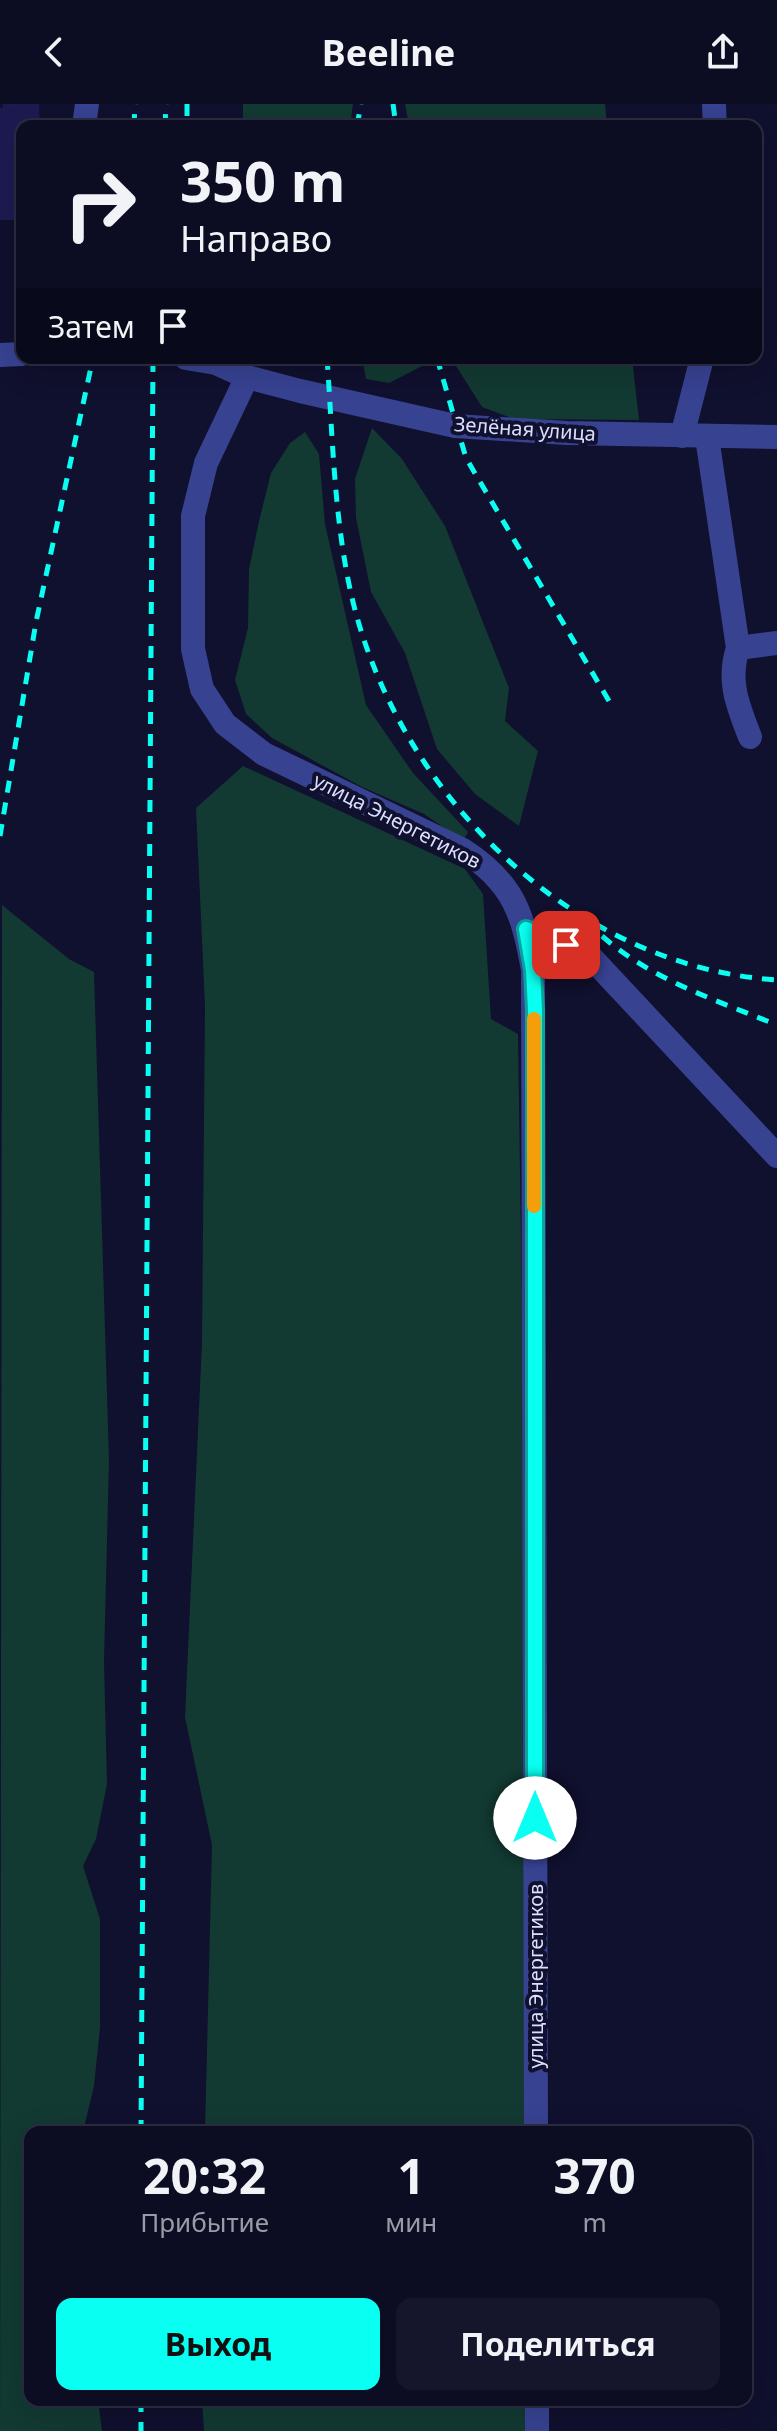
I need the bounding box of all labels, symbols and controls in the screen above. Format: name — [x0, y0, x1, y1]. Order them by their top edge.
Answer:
text: Beeline — [322, 28, 455, 77]
icon: back — [32, 30, 76, 74]
icon: share — [701, 30, 745, 74]
text: 350 m — [180, 142, 345, 218]
icon: right — [48, 152, 152, 256]
text: Направо — [180, 214, 332, 263]
icon: arrive — [151, 304, 195, 348]
text: Затем — [48, 306, 135, 347]
street label: Зелёная улица — [453, 410, 597, 447]
street label: улица Энергетиков — [309, 767, 486, 875]
pin — [532, 911, 600, 979]
icon: arrive — [544, 923, 588, 967]
position arrow — [493, 1776, 577, 1860]
street label: улица Энергетиков — [522, 1884, 549, 2068]
text: 20:32 — [143, 2143, 266, 2208]
text: 1 — [397, 2143, 425, 2208]
text: 370 — [553, 2143, 636, 2208]
text: Прибытие — [140, 2204, 269, 2240]
text: мин — [385, 2204, 437, 2240]
text: m — [582, 2204, 607, 2240]
button: Выход — [56, 2298, 380, 2390]
button: Поделиться — [396, 2298, 720, 2390]

